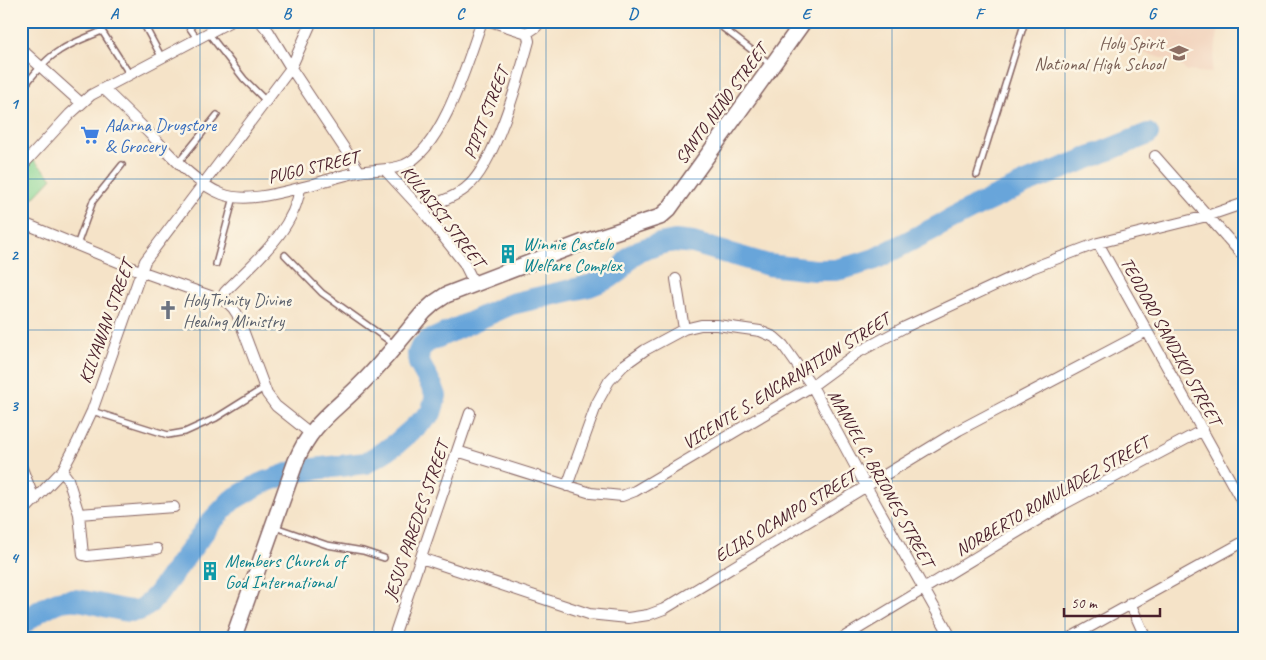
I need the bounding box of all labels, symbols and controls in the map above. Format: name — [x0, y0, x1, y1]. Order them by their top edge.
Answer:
text: A — [110, 4, 120, 24]
text: B — [283, 4, 293, 24]
text: C — [456, 4, 466, 24]
text: D — [628, 4, 639, 24]
text: E — [802, 4, 813, 24]
text: F — [975, 4, 986, 24]
text: G — [1148, 4, 1158, 24]
place label: Holy Spirit National High School — [1034, 32, 1167, 75]
street label: SANTO NIÑO STREET — [670, 37, 774, 168]
school or university icon: Holy Spirit National High School — [1168, 42, 1190, 64]
street label: PIPIT STREET — [458, 61, 515, 162]
text: 1 — [10, 94, 19, 114]
place label: Adarna Drugstore & Grocery — [105, 114, 217, 157]
supermarket icon: Adarna Drugstore & Grocery — [79, 124, 101, 146]
street label: PUGO STREET — [266, 145, 365, 188]
street label: KULASISI STREET — [396, 161, 493, 275]
place label: Winnie Castelo Welfare Complex — [523, 233, 623, 276]
building icon: Winnie Castelo Welfare Complex — [497, 243, 519, 265]
text: 2 — [10, 245, 19, 265]
street label: KILYAWAN STREET — [74, 253, 140, 386]
street label: TEODORO SANDIKO STREET — [1116, 253, 1229, 433]
place label: HolyTrinity Divine Healing Ministry — [183, 289, 292, 332]
church icon: HolyTrinity Divine Healing Ministry — [157, 299, 179, 321]
street label: VICENTE S. ENCARNATION STREET — [678, 306, 897, 454]
street label: MANUEL C. BRIONES STREET — [823, 386, 941, 574]
text: 3 — [10, 396, 19, 416]
street label: NORBERTO ROMULADEZ STREET — [951, 429, 1157, 560]
street label: JESUS PAREDES STREET — [378, 435, 455, 604]
street label: ELIAS OCAMPO STREET — [711, 463, 864, 567]
text: 4 — [10, 548, 19, 568]
place label: Members Church of God International — [225, 550, 350, 593]
building icon: Members Church of God International — [199, 560, 221, 582]
scale bar — [1064, 585, 1160, 617]
text: 50 m — [1071, 594, 1098, 613]

